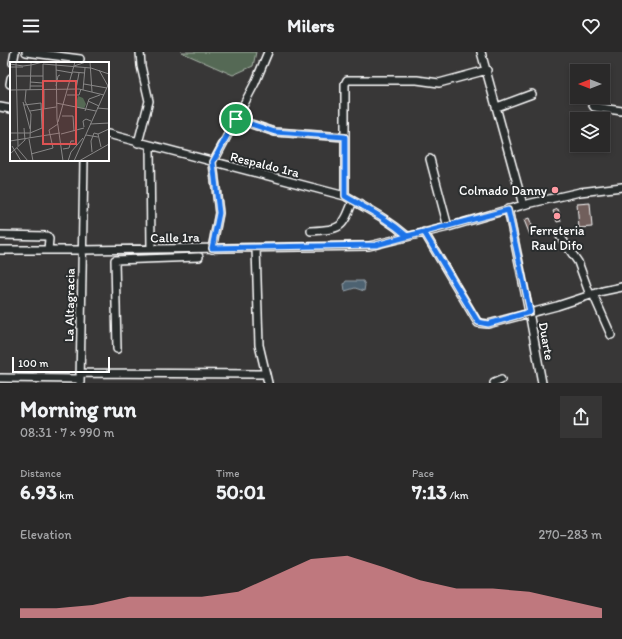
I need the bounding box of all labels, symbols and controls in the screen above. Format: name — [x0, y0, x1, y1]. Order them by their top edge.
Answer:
icon: menu — [20, 15, 42, 37]
text: Milers — [287, 15, 335, 37]
icon: heart — [580, 15, 602, 37]
inset map — [10, 62, 109, 161]
north arrow — [570, 64, 610, 104]
map controls — [570, 64, 610, 152]
pin — [219, 102, 253, 136]
icon: arrive — [225, 108, 247, 130]
button: layers — [570, 112, 610, 152]
street label: Respaldo 1ra — [229, 149, 301, 180]
place label: Colmado Danny — [459, 183, 547, 198]
marker: Colmado Danny — [550, 185, 560, 195]
marker: Ferreteria Raul Difo — [552, 211, 562, 221]
place label: Ferreteria Raul Difo — [530, 223, 585, 253]
street label: Calle 1ra — [150, 230, 200, 245]
street label: La Altagracia — [61, 267, 78, 342]
street label: Duarte — [536, 321, 557, 361]
scale bar — [12, 355, 110, 374]
text: 100 m — [18, 357, 48, 370]
text: Morning run — [20, 396, 136, 423]
button: share — [560, 396, 602, 438]
text: 08:31 · 7 × 990 m — [20, 425, 115, 440]
text: Distance — [20, 467, 61, 480]
text: Time — [216, 467, 239, 480]
text: Pace — [412, 467, 434, 480]
text: 6.93 — [20, 480, 57, 504]
text: 50:01 — [216, 480, 265, 504]
text: 7:13 — [412, 480, 447, 504]
text: km — [57, 489, 74, 502]
text: /km — [447, 489, 469, 502]
text: Elevation — [20, 527, 72, 542]
text: 270–283 m — [539, 527, 602, 542]

